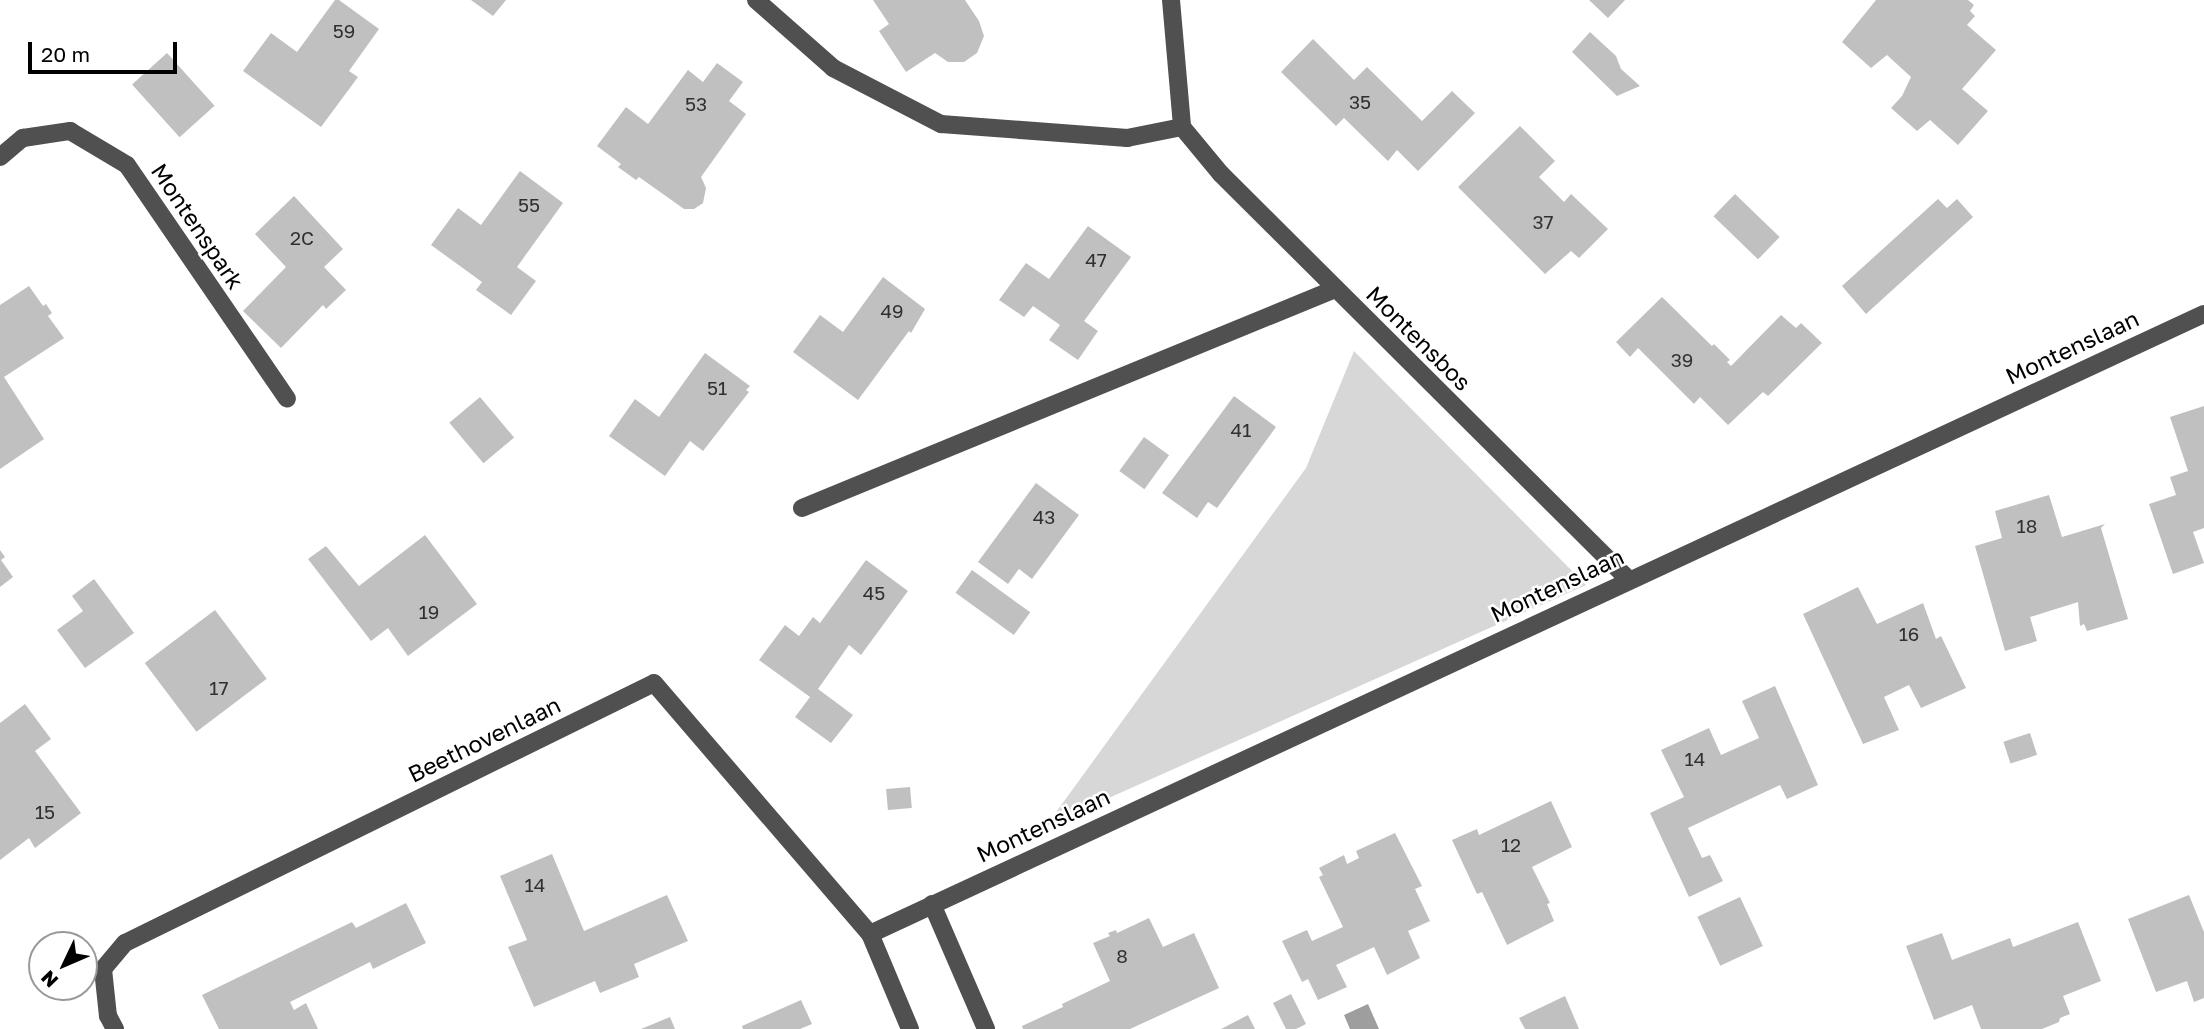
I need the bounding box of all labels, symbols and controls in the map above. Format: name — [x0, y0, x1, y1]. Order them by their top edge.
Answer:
house number: 59 — [333, 20, 355, 42]
scale bar — [32, 28, 180, 72]
text: 20 m — [41, 41, 90, 67]
house number: 35 — [1349, 91, 1371, 113]
house number: 53 — [685, 93, 707, 115]
street label: Montenspark — [146, 158, 250, 294]
house number: 55 — [518, 194, 540, 216]
house number: 37 — [1532, 211, 1554, 233]
house number: 2C — [290, 227, 314, 249]
house number: 47 — [1085, 249, 1107, 271]
street label: Montensbos — [1361, 280, 1477, 396]
house number: 49 — [880, 300, 904, 322]
street label: Montenslaan — [2001, 304, 2143, 390]
house number: 39 — [1671, 349, 1693, 371]
house number: 51 — [707, 377, 727, 399]
house number: 41 — [1231, 419, 1251, 441]
house number: 43 — [1033, 506, 1055, 528]
house number: 18 — [2017, 515, 2037, 537]
street label: Montenslaan — [1486, 542, 1628, 628]
house number: 45 — [863, 582, 885, 604]
house number: 19 — [419, 601, 439, 623]
house number: 16 — [1899, 623, 1919, 645]
house number: 17 — [209, 677, 229, 699]
street label: Beethovenlaan — [403, 690, 565, 788]
house number: 14 — [1685, 748, 1705, 770]
street label: Montenslaan — [972, 782, 1114, 868]
house number: 15 — [35, 801, 55, 823]
house number: 12 — [1501, 834, 1521, 856]
house number: 14 — [525, 874, 545, 896]
north arrow — [28, 931, 98, 1001]
house number: 8 — [1116, 945, 1128, 967]
text: N — [36, 966, 62, 993]

